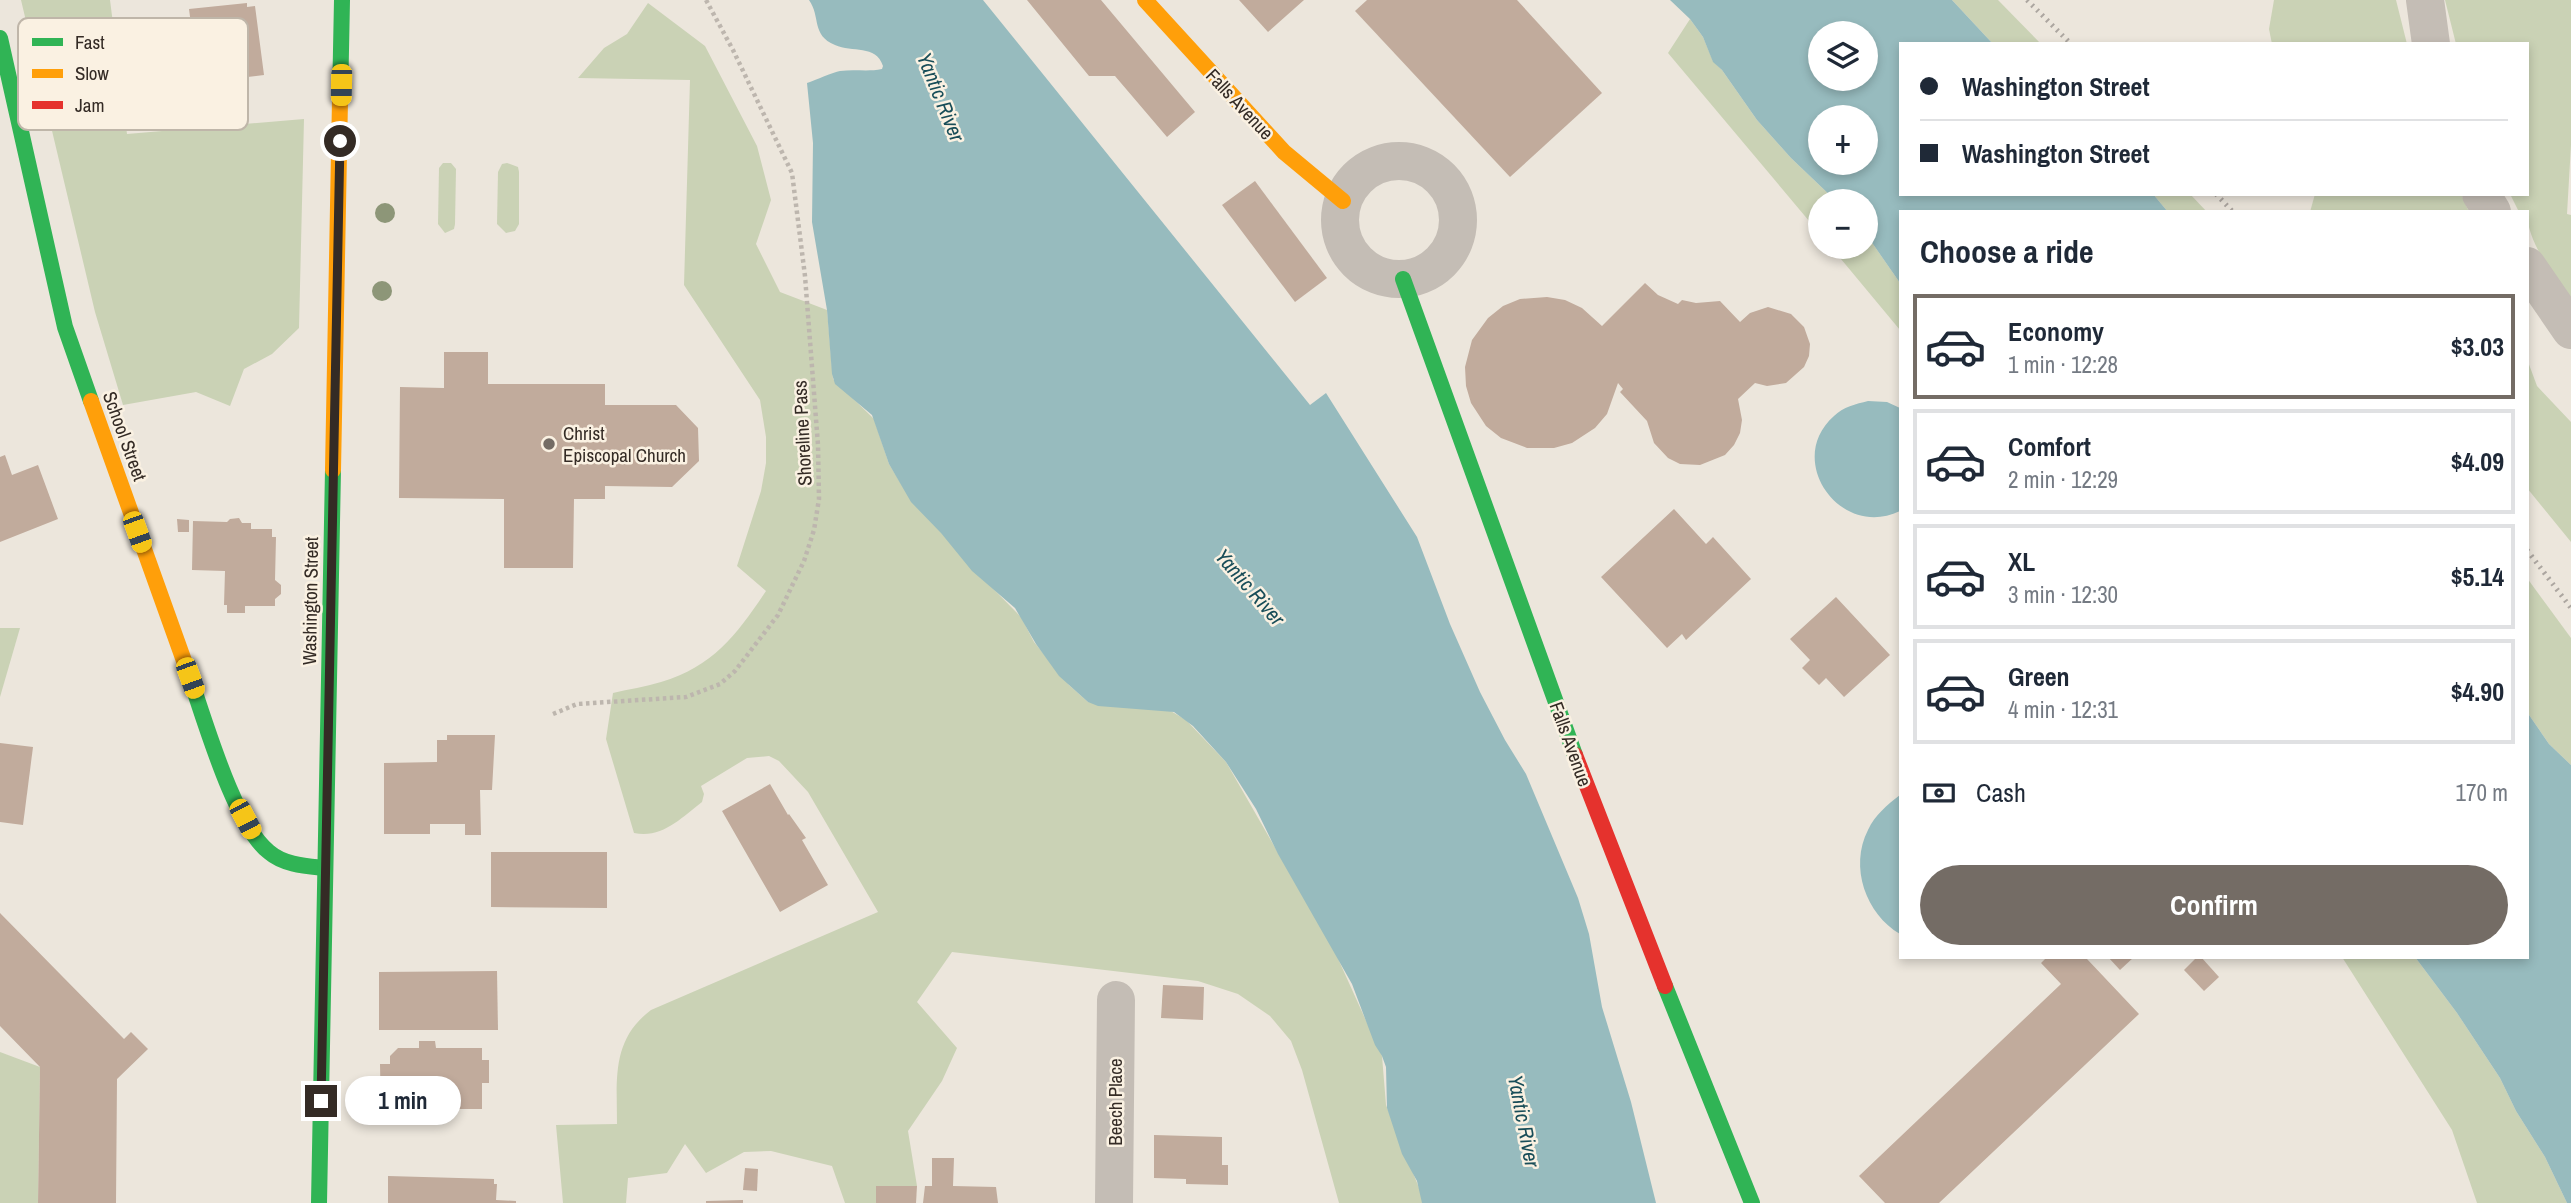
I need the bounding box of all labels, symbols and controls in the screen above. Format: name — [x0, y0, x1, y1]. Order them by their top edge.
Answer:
legend — [18, 18, 248, 130]
map controls — [1808, 21, 1878, 259]
button: layers — [1808, 21, 1878, 91]
text: Fast — [75, 29, 105, 55]
water label: Yantic River — [910, 48, 972, 147]
text: Slow — [75, 60, 110, 86]
street label: Falls Avenue — [1200, 63, 1280, 145]
car — [331, 64, 352, 106]
text: Washington Street — [1962, 69, 2150, 104]
text: Jam — [75, 92, 104, 118]
button: + — [1808, 105, 1878, 175]
route start — [324, 125, 356, 157]
text: Washington Street — [1962, 136, 2150, 171]
button: − — [1808, 189, 1878, 259]
text: Choose a ride — [1920, 230, 2094, 273]
text: Economy — [2008, 314, 2104, 349]
icon: car — [1924, 315, 1987, 378]
text: $3.03 — [2451, 329, 2504, 364]
text: 1 min · 12:28 — [2008, 349, 2118, 380]
street label: Shoreline Pass — [786, 379, 818, 486]
street label: School Street — [97, 388, 153, 485]
place label: Christ Episcopal Church — [563, 420, 686, 468]
text: Comfort — [2008, 429, 2091, 464]
icon: car — [1924, 430, 1987, 493]
marker: Christ Episcopal Church — [541, 436, 557, 452]
text: $4.09 — [2451, 444, 2504, 479]
text: 2 min · 12:29 — [2008, 464, 2118, 495]
car — [120, 509, 155, 555]
street label: Washington Street — [296, 536, 324, 665]
water label: Yantic River — [1208, 542, 1292, 633]
text: XL — [2008, 544, 2035, 579]
icon: car — [1924, 545, 1987, 608]
text: $5.14 — [2451, 559, 2504, 594]
text: 3 min · 12:30 — [2008, 579, 2118, 610]
car — [173, 655, 208, 701]
text: Green — [2008, 659, 2070, 694]
icon: car — [1924, 660, 1987, 723]
text: $4.90 — [2451, 674, 2504, 709]
text: 4 min · 12:31 — [2008, 694, 2118, 725]
street label: Falls Avenue — [1544, 698, 1598, 790]
icon: cash — [1920, 774, 1958, 812]
text: Cash — [1976, 775, 2026, 810]
text: 170 m — [2456, 777, 2508, 808]
car — [226, 796, 265, 842]
button: Confirm — [1920, 865, 2508, 945]
street label: Beech Place — [1102, 1058, 1128, 1146]
water label: Yantic River — [1501, 1072, 1547, 1171]
callout: 1 min — [346, 1076, 461, 1126]
route end — [305, 1085, 337, 1117]
text: 1 min — [378, 1085, 428, 1116]

